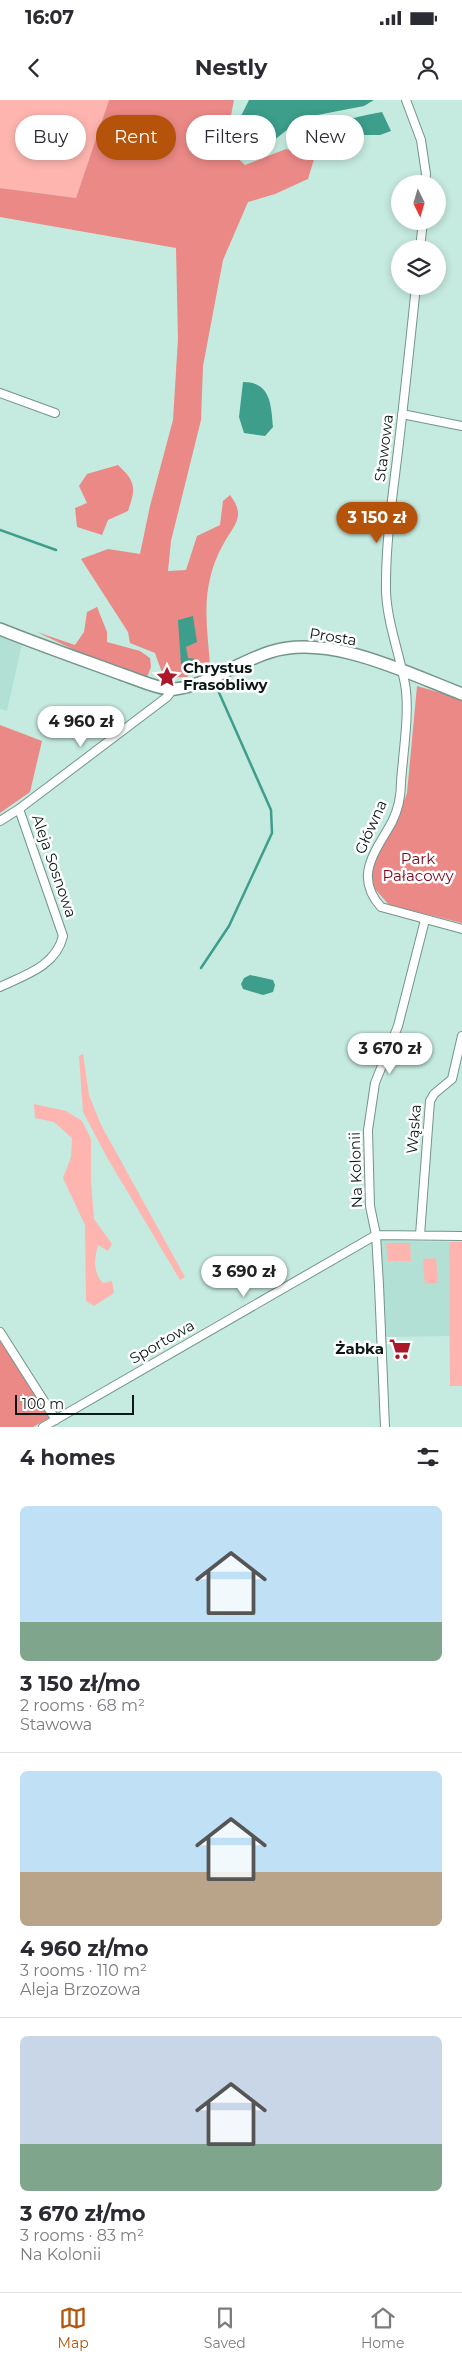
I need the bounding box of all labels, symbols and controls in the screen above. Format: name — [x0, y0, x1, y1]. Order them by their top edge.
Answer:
text: 16:07 — [25, 6, 74, 29]
icon: back — [20, 54, 48, 82]
text: Nestly — [195, 54, 267, 81]
icon: person — [414, 54, 442, 82]
chip: Buy — [15, 115, 86, 160]
chip: Rent — [96, 115, 176, 160]
chip: Filters — [186, 115, 276, 160]
chip: New — [286, 115, 364, 160]
north arrow — [391, 175, 446, 230]
map controls — [391, 175, 446, 295]
button: layers — [391, 240, 446, 295]
street label: Stawowa — [370, 413, 397, 483]
pin: 3 150 zł — [325, 502, 429, 544]
text: 3 150 zł — [347, 508, 407, 527]
street label: Prosta — [308, 623, 358, 650]
place label: Chrystus Frasobliwy — [183, 658, 269, 694]
place icon: Chrystus Frasobliwy — [154, 664, 180, 690]
pin: 4 960 zł — [29, 706, 133, 748]
text: 4 960 zł — [48, 712, 114, 731]
street label: Główna — [350, 797, 391, 857]
street label: Aleja Sosnowa — [28, 812, 81, 920]
park label: Park Pałacowy — [382, 849, 454, 885]
pin: 3 670 zł — [338, 1032, 442, 1075]
text: 3 670 zł — [358, 1039, 422, 1058]
street label: Wąska — [402, 1103, 425, 1155]
street label: Na Kolonii — [345, 1132, 366, 1208]
pin: 3 690 zł — [192, 1256, 296, 1298]
text: 3 690 zł — [212, 1262, 276, 1281]
street label: Sportowa — [126, 1315, 198, 1368]
supermarket icon: Żabka — [387, 1336, 413, 1362]
place label: Żabka — [335, 1339, 384, 1358]
scale bar — [15, 1392, 134, 1415]
text: 100 m — [22, 1395, 64, 1413]
icon: filters — [414, 1443, 442, 1471]
text: 4 homes — [20, 1445, 115, 1470]
icon: home — [186, 1538, 276, 1628]
text: 3 150 zł/mo — [20, 1671, 140, 1696]
text: 2 rooms · 68 m² — [20, 1696, 145, 1715]
text: Stawowa — [20, 1715, 92, 1734]
icon: home — [186, 1804, 276, 1894]
text: 4 960 zł/mo — [20, 1936, 148, 1961]
text: 3 rooms · 110 m² — [20, 1961, 147, 1980]
text: Aleja Brzozowa — [20, 1980, 141, 1999]
icon: home — [186, 2069, 276, 2159]
text: 3 670 zł/mo — [20, 2201, 146, 2226]
text: 3 rooms · 83 m² — [20, 2226, 144, 2245]
text: Na Kolonii — [20, 2245, 101, 2264]
tab: Map — [58, 2304, 89, 2352]
tab: Saved — [204, 2304, 246, 2352]
tab: Home — [361, 2304, 404, 2352]

